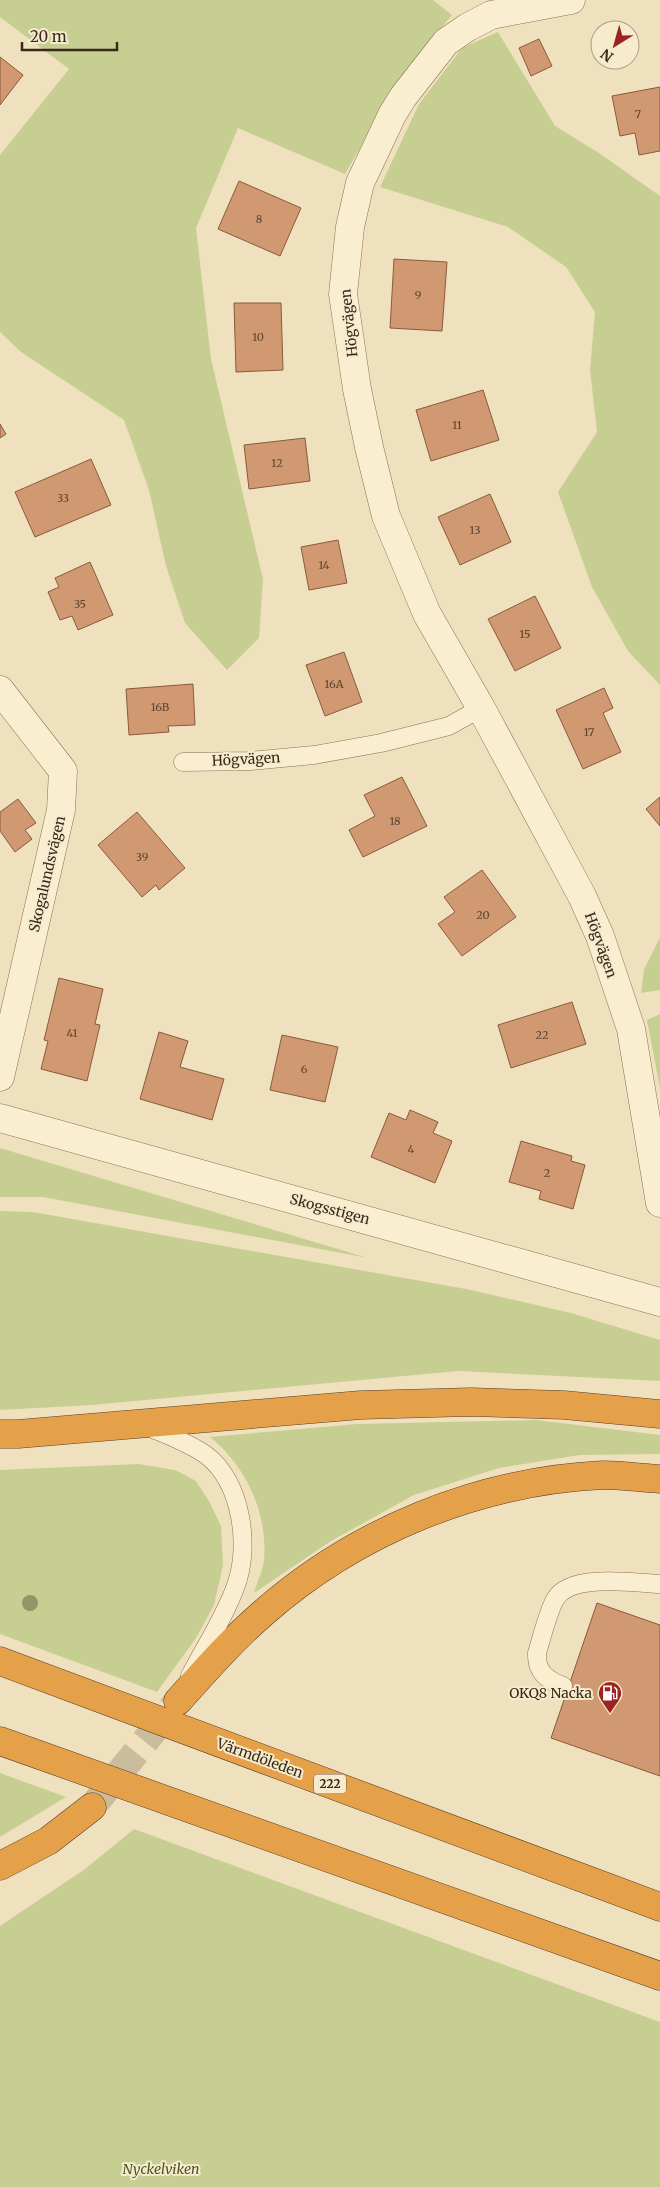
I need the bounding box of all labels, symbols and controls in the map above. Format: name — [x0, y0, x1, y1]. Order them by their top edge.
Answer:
scale bar — [22, 20, 118, 52]
north arrow — [590, 20, 640, 70]
text: 20 m — [30, 27, 67, 46]
text: N — [597, 45, 617, 66]
house number: 7 — [635, 107, 641, 121]
house number: 8 — [256, 212, 263, 226]
street label: Högvägen — [336, 288, 362, 358]
house number: 9 — [415, 288, 422, 302]
house number: 10 — [252, 330, 264, 344]
house number: 11 — [452, 418, 462, 432]
house number: 12 — [271, 456, 283, 470]
house number: 33 — [57, 491, 69, 505]
house number: 13 — [470, 523, 480, 537]
house number: 14 — [318, 558, 330, 572]
house number: 35 — [74, 597, 86, 611]
house number: 15 — [519, 627, 531, 641]
house number: 16A — [325, 677, 344, 691]
house number: 16B — [151, 700, 170, 714]
house number: 17 — [584, 725, 594, 739]
street label: Högvägen — [211, 748, 281, 770]
street label: Skogalundsvägen — [25, 814, 69, 934]
house number: 18 — [389, 814, 401, 828]
house number: 39 — [136, 850, 149, 864]
house number: 20 — [476, 908, 490, 922]
street label: Högvägen — [581, 910, 621, 980]
house number: 41 — [67, 1026, 77, 1040]
house number: 22 — [536, 1028, 548, 1042]
house number: 6 — [301, 1062, 308, 1076]
house number: 4 — [408, 1142, 415, 1156]
house number: 2 — [544, 1166, 550, 1180]
street label: Skogsstigen — [288, 1190, 372, 1228]
fuel station icon: OKQ8 Nacka — [597, 1680, 623, 1714]
place label: OKQ8 Nacka — [509, 1684, 592, 1702]
street label: Värmdöleden — [213, 1734, 306, 1782]
road number: 222 — [314, 1775, 346, 1794]
park label: Nyckelviken — [123, 2160, 199, 2178]

